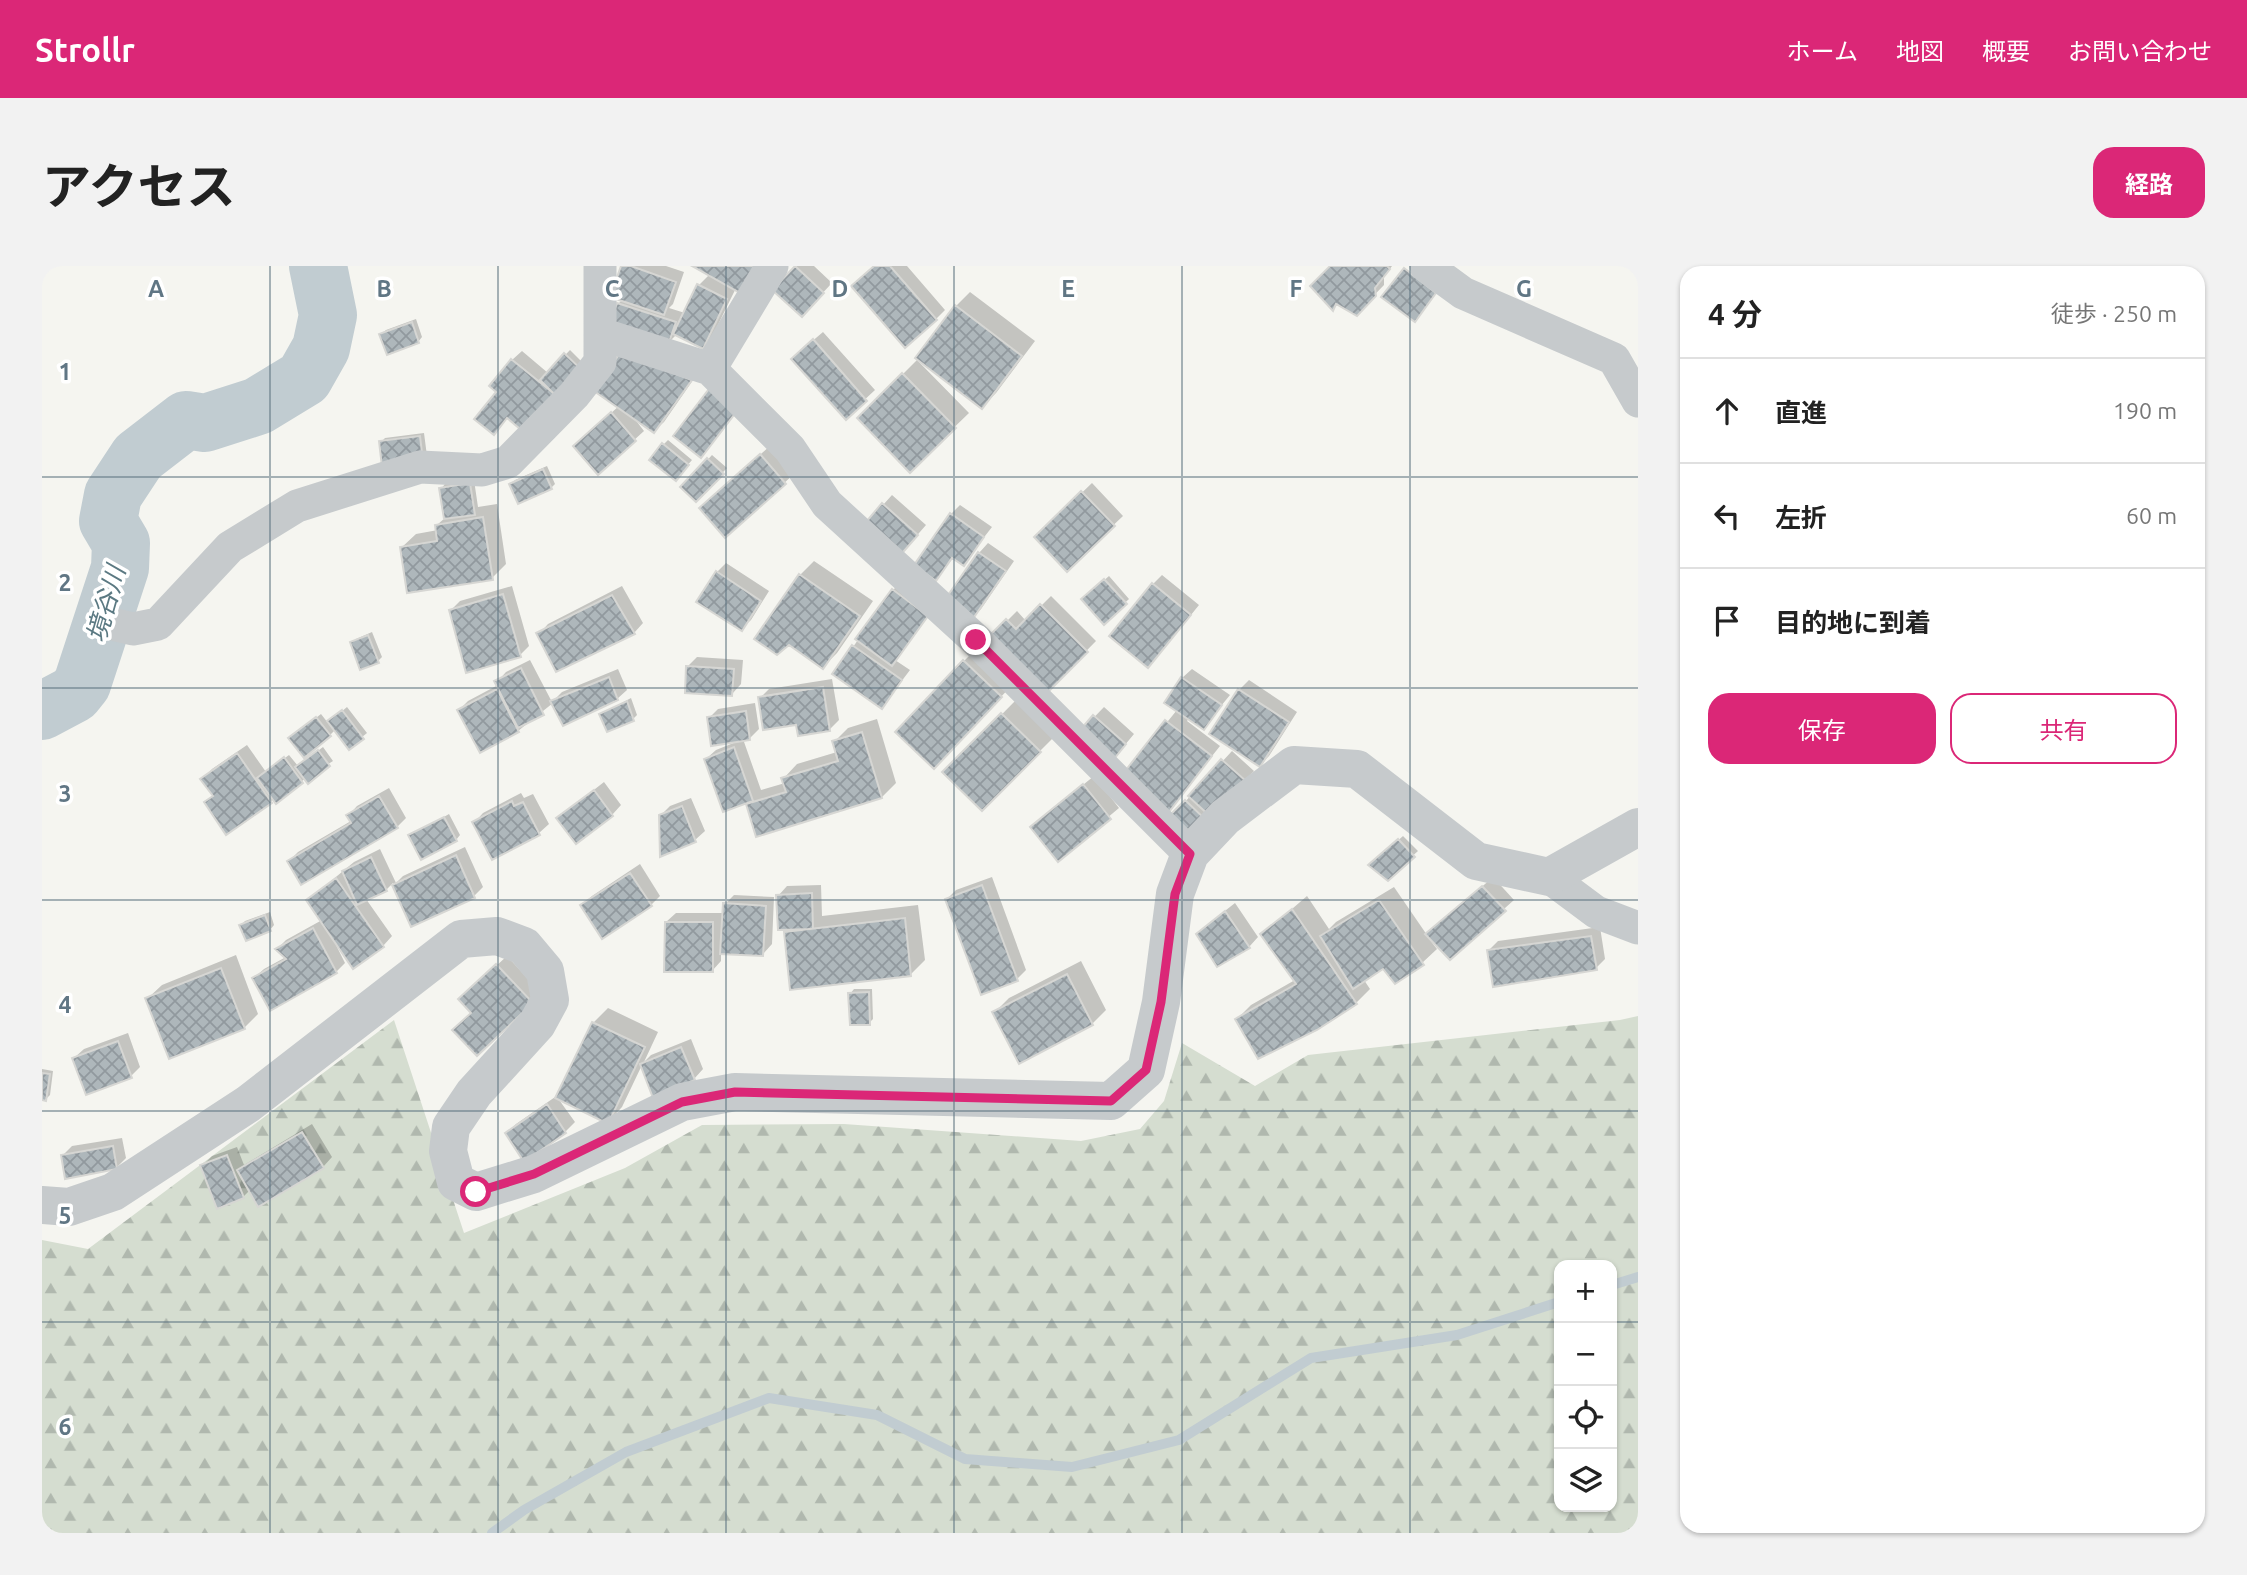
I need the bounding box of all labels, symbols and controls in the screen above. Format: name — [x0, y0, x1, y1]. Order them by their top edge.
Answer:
text: Strollr — [35, 31, 135, 68]
text: ホーム — [1787, 38, 1858, 65]
text: 地図 — [1896, 38, 1944, 65]
text: 概要 — [1982, 38, 2030, 65]
text: お問い合わせ — [2068, 38, 2212, 65]
button: 経路 — [2093, 147, 2205, 218]
text: アクセス — [42, 158, 236, 213]
text: A — [148, 276, 164, 301]
text: B — [376, 276, 392, 301]
text: C — [605, 276, 620, 301]
text: D — [832, 276, 848, 301]
text: E — [1061, 276, 1075, 301]
text: F — [1290, 276, 1303, 301]
text: G — [1516, 276, 1532, 301]
text: 4 分 — [1708, 297, 1762, 331]
text: 徒歩 · 250 m — [2051, 301, 2177, 326]
text: 1 — [59, 359, 71, 384]
icon: ahead — [1708, 392, 1746, 430]
text: 直進 — [1775, 398, 1827, 427]
text: 190 m — [2113, 398, 2177, 423]
icon: left — [1708, 497, 1746, 535]
text: 左折 — [1775, 503, 1827, 532]
text: 60 m — [2126, 503, 2177, 528]
water label: 境谷川 — [81, 559, 131, 645]
text: 2 — [59, 570, 71, 595]
icon: arrive — [1708, 602, 1746, 640]
text: 目的地に到着 — [1775, 608, 1931, 637]
route end — [960, 624, 991, 655]
button: 保存 — [1708, 693, 1936, 764]
button: 共有 — [1950, 693, 2177, 764]
text: 3 — [59, 781, 71, 806]
text: 4 — [59, 992, 72, 1017]
route start — [460, 1176, 491, 1207]
text: 5 — [59, 1203, 71, 1228]
map controls — [1554, 1260, 1617, 1512]
button: + — [1554, 1260, 1617, 1323]
button: − — [1554, 1323, 1617, 1386]
button: locate — [1554, 1386, 1617, 1449]
text: 6 — [59, 1414, 72, 1439]
button: layers — [1554, 1449, 1617, 1512]

